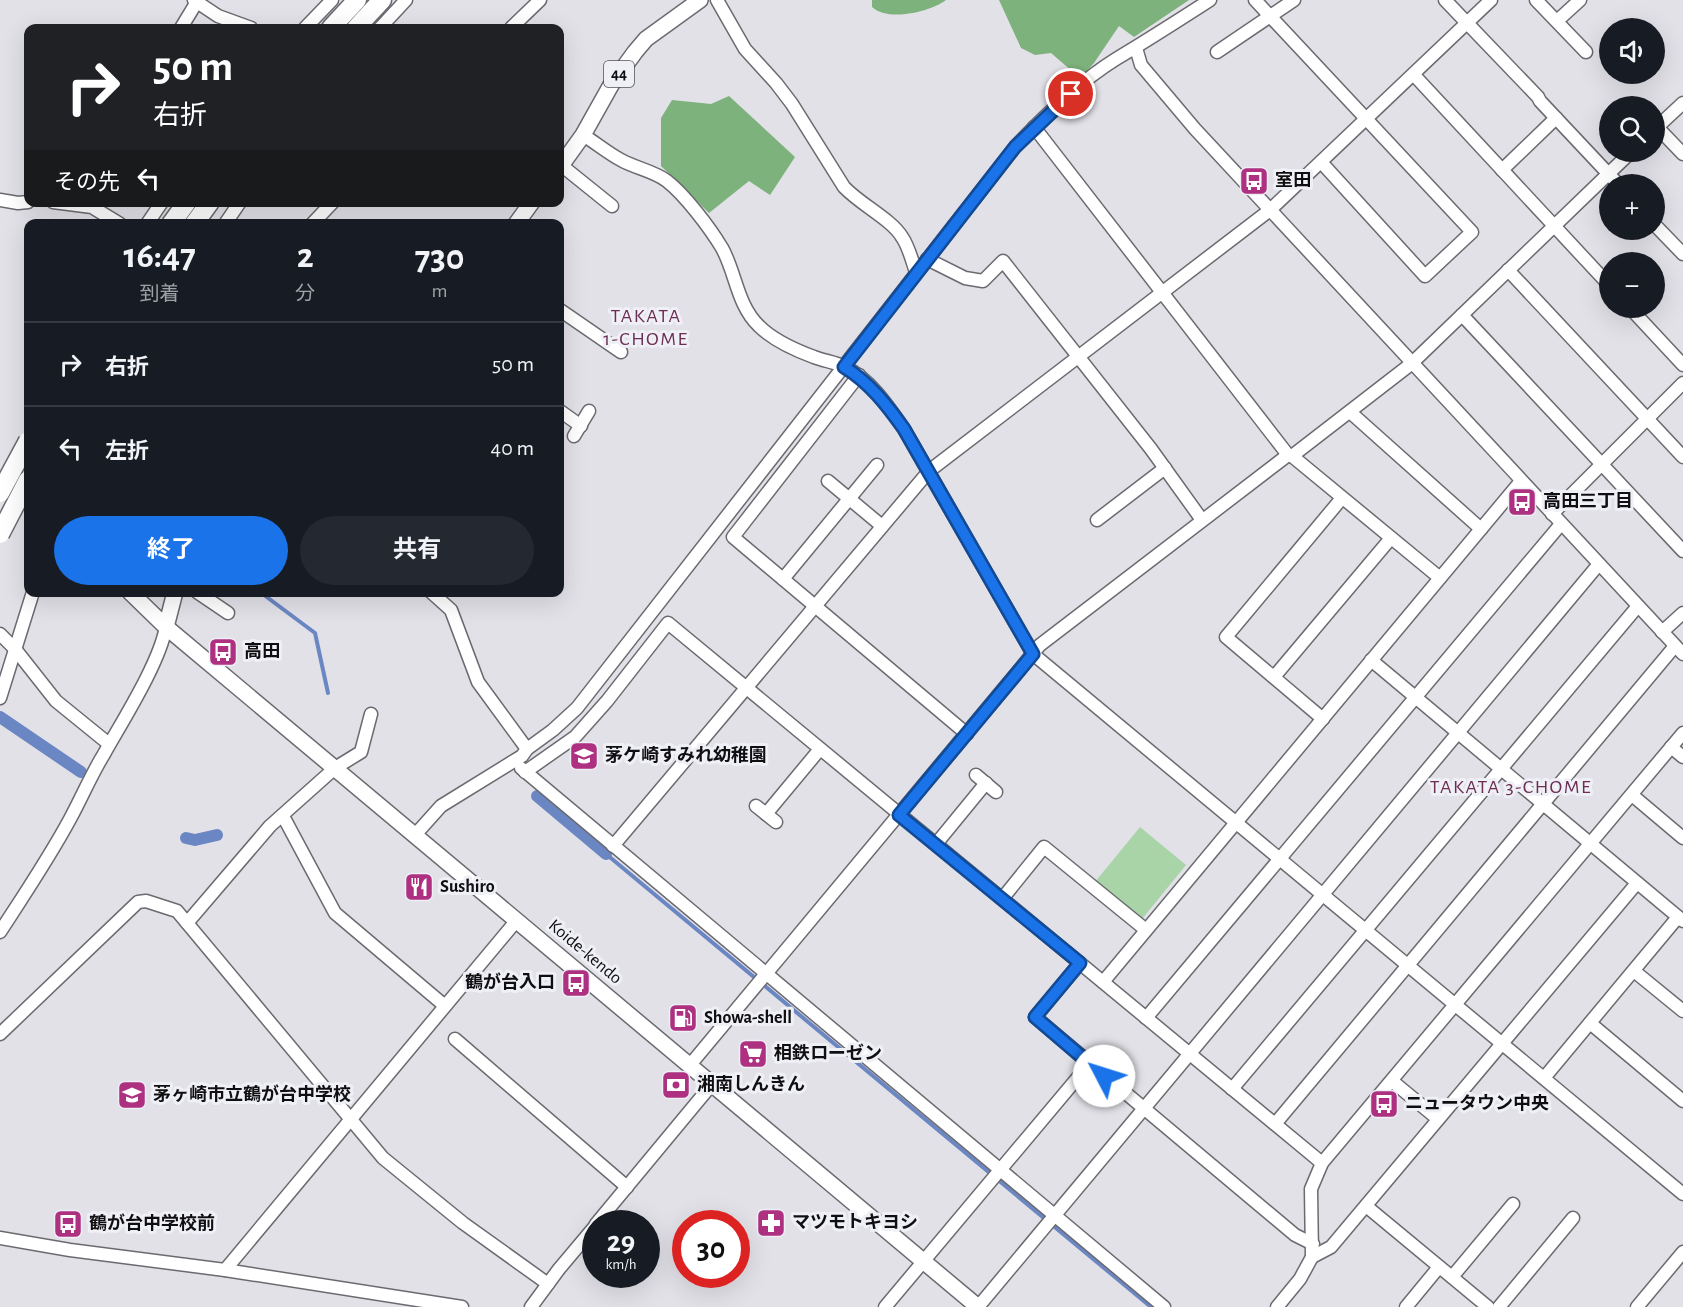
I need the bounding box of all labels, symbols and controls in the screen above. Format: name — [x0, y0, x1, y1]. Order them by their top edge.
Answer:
map controls — [1599, 18, 1665, 318]
button: sound — [1599, 18, 1665, 84]
text: 50 m — [153, 46, 233, 88]
icon: right — [54, 48, 132, 126]
road number: 44 — [604, 61, 634, 87]
pin — [1045, 68, 1096, 119]
icon: arrive — [1054, 77, 1087, 110]
button: search — [1599, 96, 1665, 162]
text: 右折 — [153, 102, 207, 129]
icon: left — [132, 162, 165, 195]
bus stop icon: 室田 — [1238, 165, 1270, 197]
text: その先 — [54, 171, 120, 193]
place label: 室田 — [1275, 171, 1311, 190]
button: + — [1599, 174, 1665, 240]
text: 16:47 — [123, 238, 196, 274]
text: 2 — [297, 238, 314, 274]
text: 730 — [415, 240, 465, 276]
button: − — [1599, 252, 1665, 318]
text: m — [432, 281, 448, 301]
text: 到着 — [140, 284, 180, 304]
text: 分 — [295, 284, 315, 304]
district label: TAKATA 1-CHOME — [603, 306, 689, 349]
icon: right — [54, 348, 87, 381]
text: 50 m — [492, 353, 534, 375]
text: 右折 — [105, 356, 149, 378]
icon: left — [54, 432, 87, 465]
text: 40 m — [491, 437, 534, 459]
text: 左折 — [105, 440, 149, 462]
bus stop icon: 高田三丁目 — [1506, 486, 1538, 518]
place label: 高田三丁目 — [1543, 492, 1633, 511]
button: 終了 — [54, 516, 288, 585]
button: 共有 — [300, 516, 534, 585]
bus stop icon: 高田 — [207, 636, 239, 668]
place label: 高田 — [244, 642, 280, 661]
school or university icon: 茅ケ崎すみれ幼稚園 — [568, 740, 600, 772]
place label: 茅ケ崎すみれ幼稚園 — [605, 745, 767, 765]
district label: TAKATA 3-CHOME — [1430, 777, 1592, 797]
restaurant icon: Sushiro — [403, 871, 435, 903]
place label: Sushiro — [440, 878, 495, 896]
street label: Koide-kendo — [545, 916, 625, 988]
bus stop icon: 鶴が台入口 — [560, 967, 592, 999]
place label: 鶴が台入口 — [465, 972, 555, 992]
fuel station icon: Showa-shell — [667, 1002, 699, 1034]
place label: Showa-shell — [704, 1009, 792, 1027]
supermarket icon: 相鉄ローゼン — [737, 1038, 769, 1070]
place label: 相鉄ローゼン — [774, 1043, 882, 1063]
position arrow — [1072, 1044, 1136, 1108]
bank icon: 湘南しんきん — [660, 1069, 692, 1101]
place label: 湘南しんきん — [697, 1074, 805, 1094]
school or university icon: 茅ヶ崎市立鶴が台中学校 — [116, 1079, 148, 1111]
place label: 茅ヶ崎市立鶴が台中学校 — [153, 1084, 351, 1104]
bus stop icon: ニュータウン中央 — [1368, 1088, 1400, 1120]
place label: ニュータウン中央 — [1405, 1094, 1549, 1113]
pharmacy icon: マツモトキヨシ — [755, 1207, 787, 1239]
bus stop icon: 鶴が台中学校前 — [52, 1208, 84, 1240]
speed limit sign: 30 — [672, 1210, 750, 1288]
place label: 鶴が台中学校前 — [89, 1213, 215, 1233]
place label: マツモトキヨシ — [792, 1213, 918, 1232]
text: 29 — [607, 1227, 635, 1257]
text: km/h — [606, 1257, 636, 1272]

